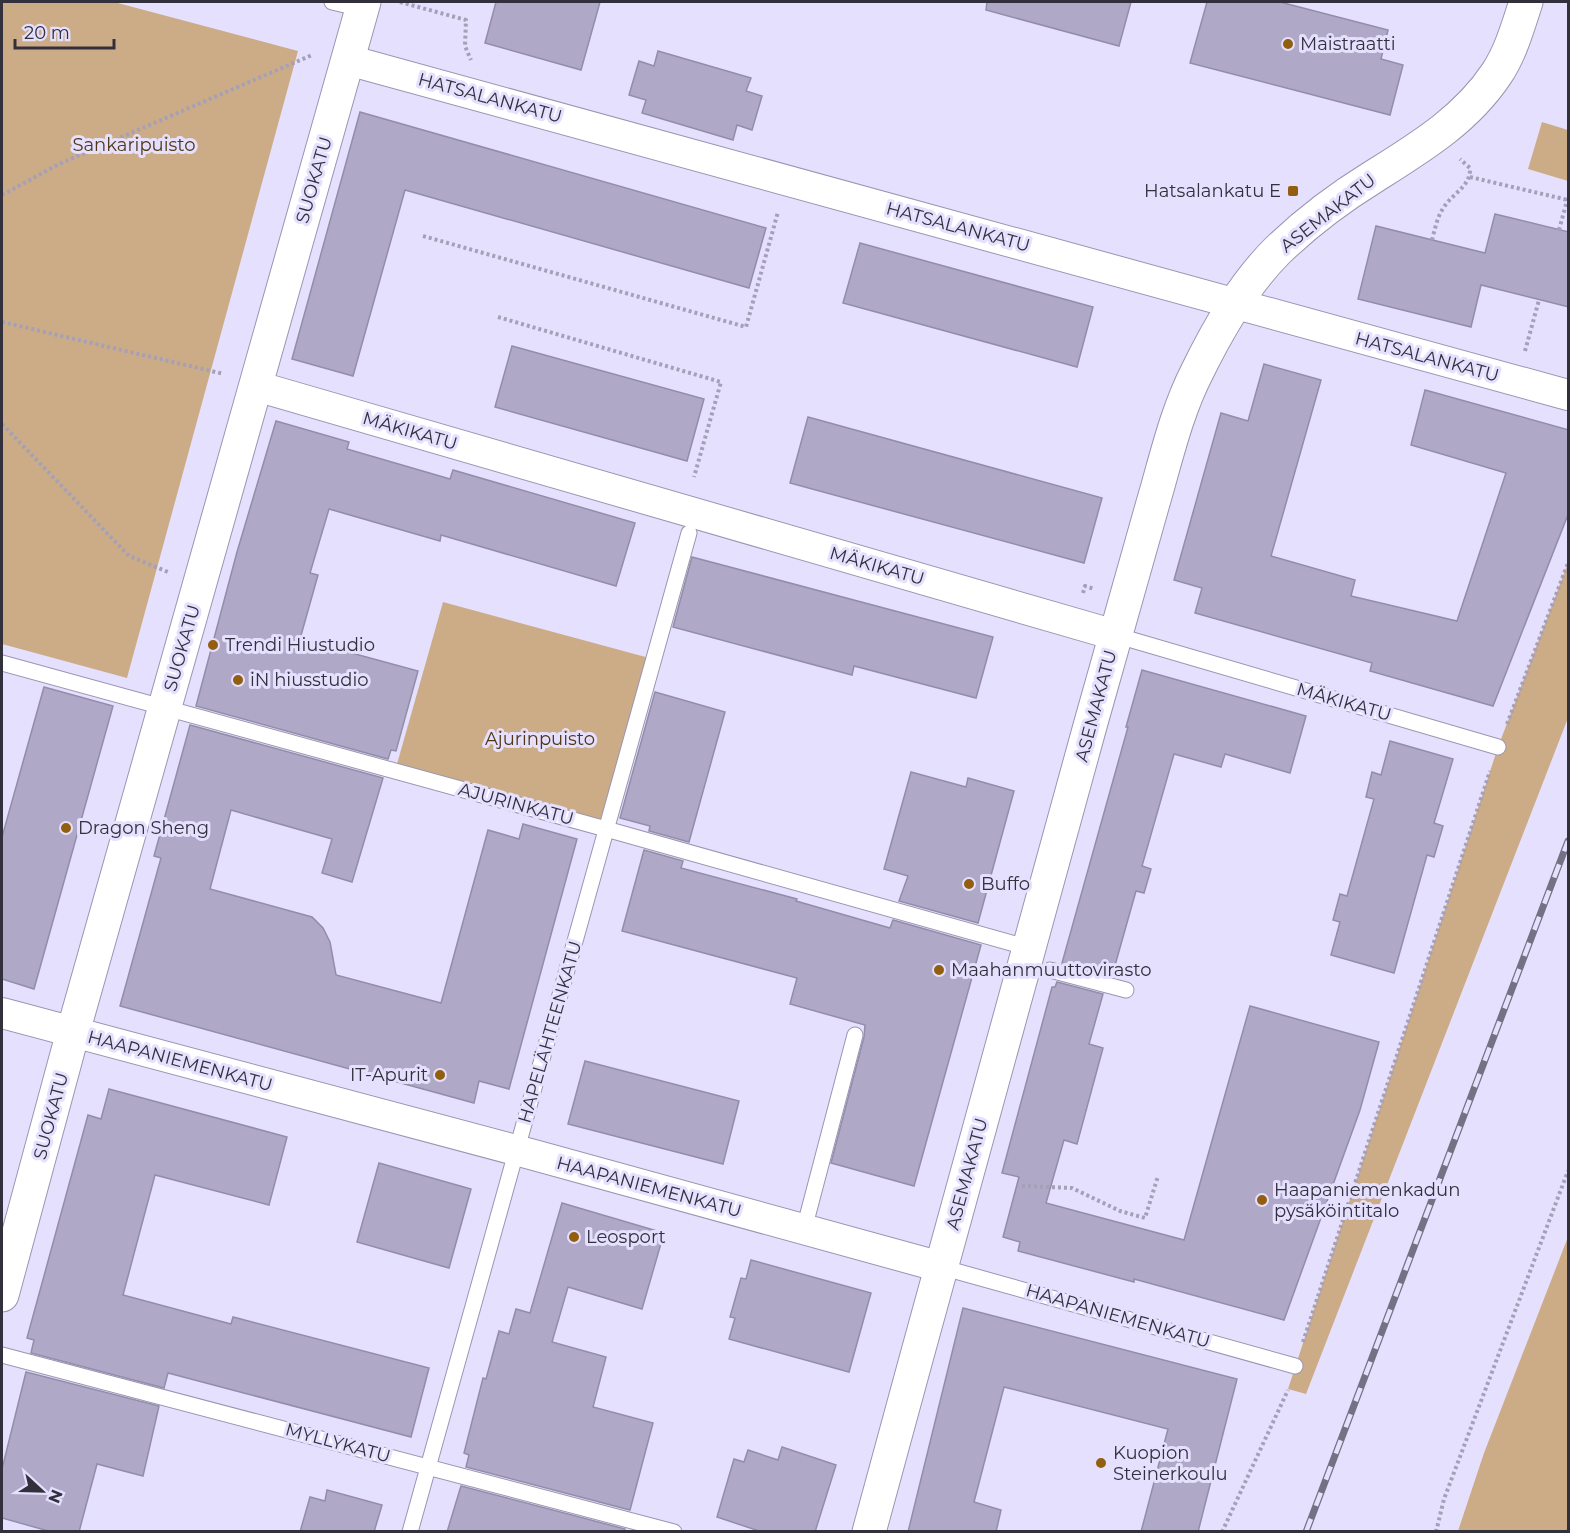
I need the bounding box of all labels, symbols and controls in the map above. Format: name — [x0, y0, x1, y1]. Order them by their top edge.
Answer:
scale bar — [15, 12, 114, 50]
text: 20 m — [24, 22, 70, 44]
place label: Maistraatti — [1300, 33, 1396, 55]
marker: Maistraatti — [1281, 37, 1295, 51]
street label: HATSALANKATU — [416, 68, 564, 128]
park label: Sankaripuisto — [72, 134, 196, 156]
street label: SUOKATU — [291, 134, 337, 226]
street label: ASEMAKATU — [1276, 169, 1380, 257]
place label: Hatsalankatu E — [1144, 180, 1281, 202]
marker: Hatsalankatu E — [1286, 184, 1300, 198]
street label: HATSALANKATU — [884, 197, 1032, 257]
street label: HATSALANKATU — [1353, 327, 1501, 387]
street label: MÄKIKATU — [360, 407, 460, 455]
street label: MÄKIKATU — [827, 542, 927, 590]
street label: SUOKATU — [159, 602, 205, 694]
place label: Trendi Hiustudio — [225, 634, 375, 656]
marker: Trendi Hiustudio — [206, 638, 220, 652]
street label: ASEMAKATU — [1070, 648, 1122, 764]
place label: iN hiusstudio — [250, 669, 369, 691]
marker: iN hiusstudio — [231, 673, 245, 687]
street label: MÄKIKATU — [1294, 678, 1394, 726]
park label: Ajurinpuisto — [485, 728, 595, 750]
street label: AJURINKATU — [456, 778, 576, 830]
place label: Dragon Sheng — [78, 817, 209, 839]
marker: Dragon Sheng — [59, 821, 73, 835]
place label: Buffo — [981, 873, 1030, 895]
marker: Buffo — [962, 877, 976, 891]
street label: HAPELÄHTEENKATU — [513, 938, 587, 1126]
place label: Maahanmuuttovirasto — [951, 959, 1151, 981]
marker: Maahanmuuttovirasto — [932, 963, 946, 977]
street label: HAAPANIEMENKATU — [85, 1026, 275, 1096]
place label: IT-Apurit — [350, 1064, 428, 1086]
marker: IT-Apurit — [433, 1068, 447, 1082]
street label: SUOKATU — [29, 1070, 73, 1162]
street label: ASEMAKATU — [941, 1116, 993, 1232]
street label: HAAPANIEMENKATU — [554, 1152, 744, 1222]
place label: Haapaniemenkadun pysäköintitalo — [1274, 1179, 1460, 1222]
marker: Haapaniemenkadun pysäköintitalo — [1255, 1193, 1269, 1207]
place label: Leosport — [586, 1226, 666, 1248]
marker: Leosport — [567, 1230, 581, 1244]
street label: HAAPANIEMENKATU — [1023, 1279, 1213, 1353]
street label: MYLLYKATU — [283, 1418, 393, 1468]
place label: Kuopion Steinerkoulu — [1113, 1442, 1228, 1485]
marker: Kuopion Steinerkoulu — [1094, 1456, 1108, 1470]
north arrow — [12, 1461, 72, 1521]
text: N — [44, 1487, 67, 1506]

